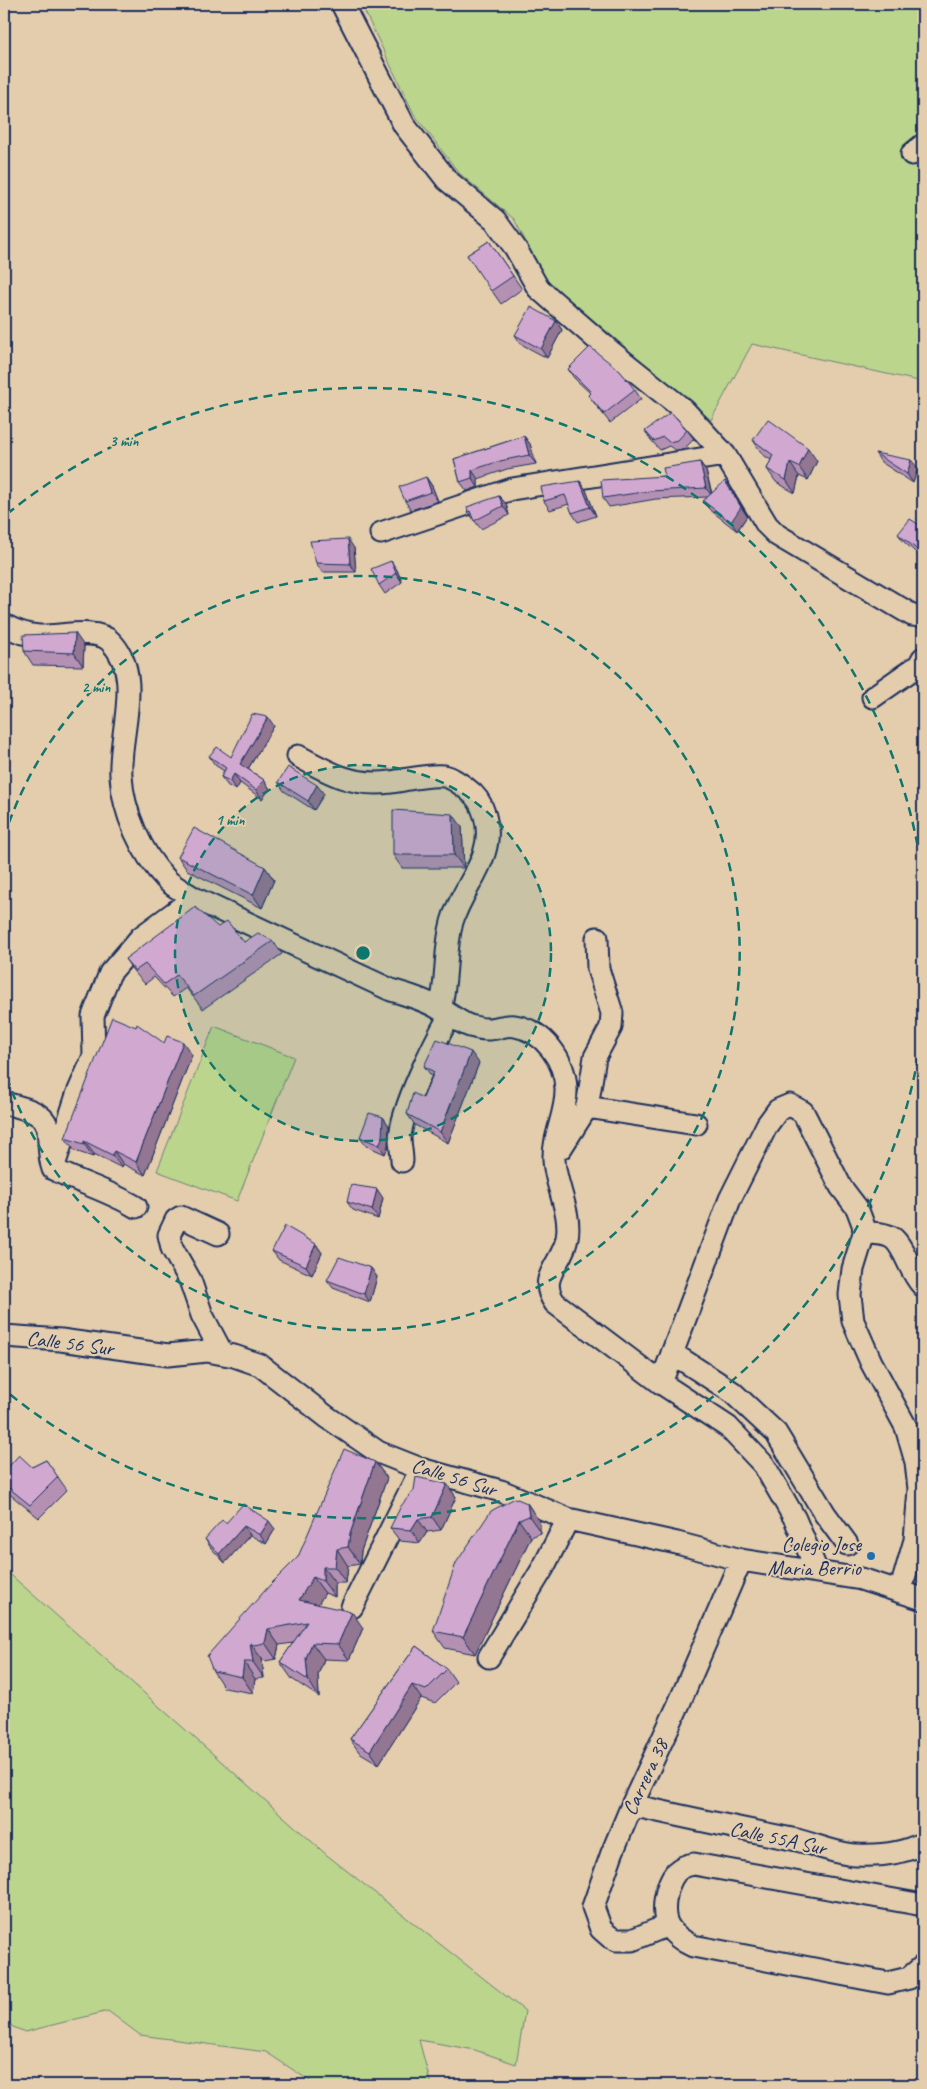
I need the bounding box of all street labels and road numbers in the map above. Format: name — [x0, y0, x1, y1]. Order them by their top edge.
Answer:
street label: Calle 56 Sur — [25, 1325, 117, 1362]
street label: Calle 56 Sur — [409, 1452, 502, 1503]
street label: Carrera 38 — [616, 1732, 675, 1819]
street label: Calle 55A Sur — [727, 1815, 831, 1861]

